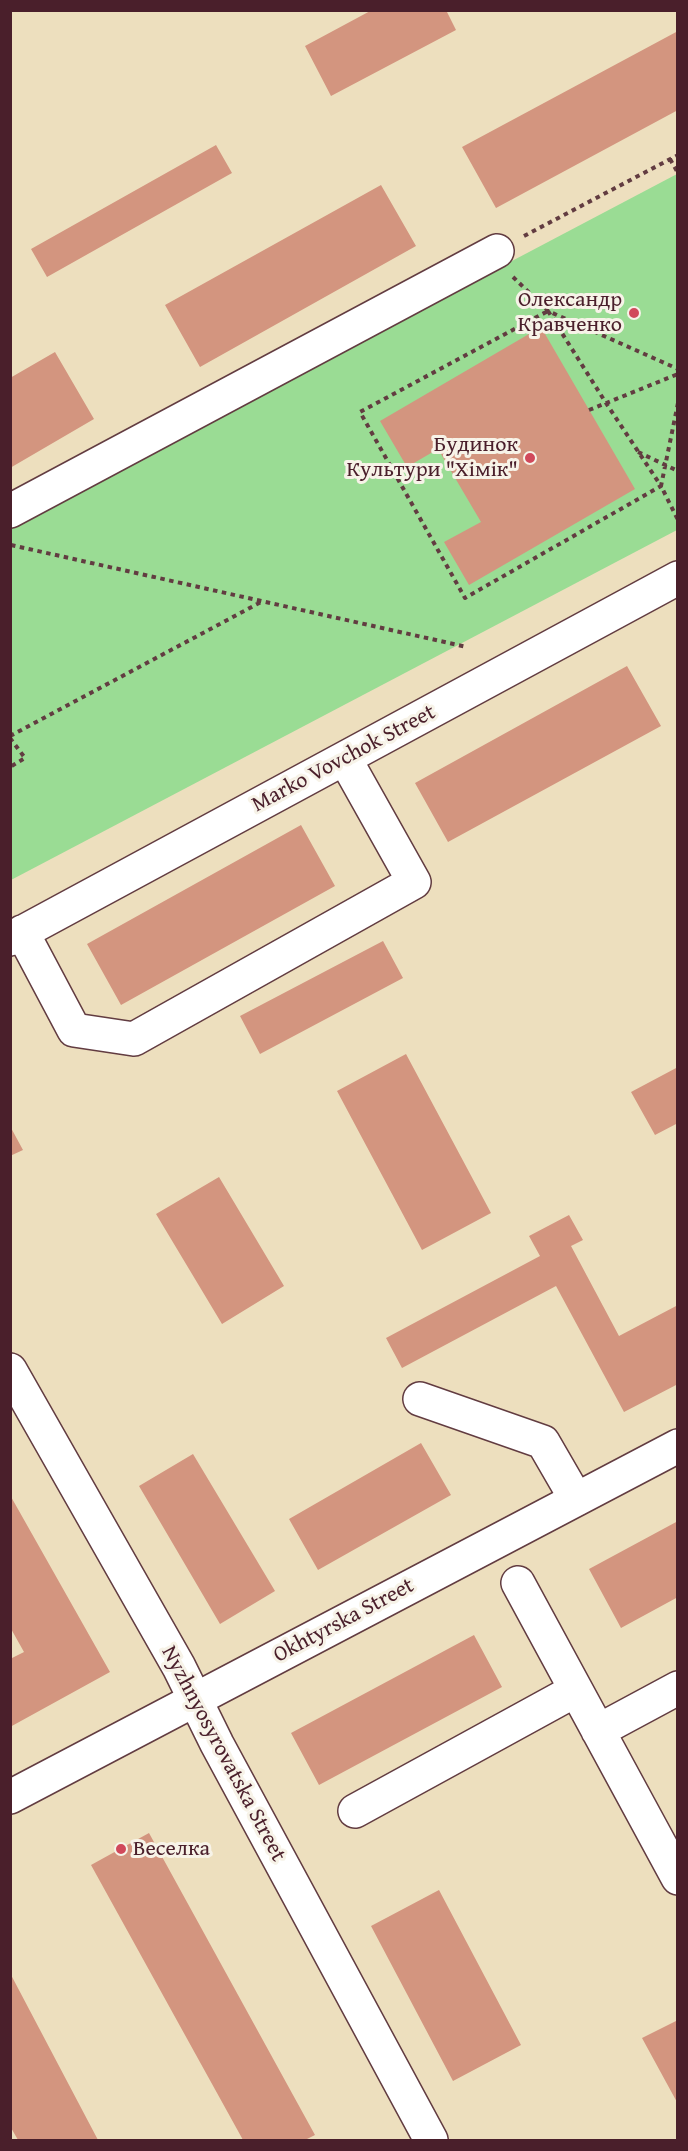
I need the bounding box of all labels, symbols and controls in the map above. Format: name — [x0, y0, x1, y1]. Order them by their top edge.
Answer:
place label: Олександр Кравченко — [518, 287, 622, 338]
marker: Олександр Кравченко — [627, 306, 641, 320]
place label: Будинок Культури "Хімік" — [347, 432, 518, 484]
marker: Будинок Культури "Хімік" — [523, 451, 537, 465]
street label: Marko Vovchok Street — [248, 700, 440, 818]
street label: Okhtyrska Street — [269, 1573, 419, 1669]
street label: Nyzhnyosyrovatska Street — [155, 1642, 291, 1866]
place label: Веселка — [133, 1836, 210, 1862]
marker: Веселка — [114, 1842, 128, 1856]

